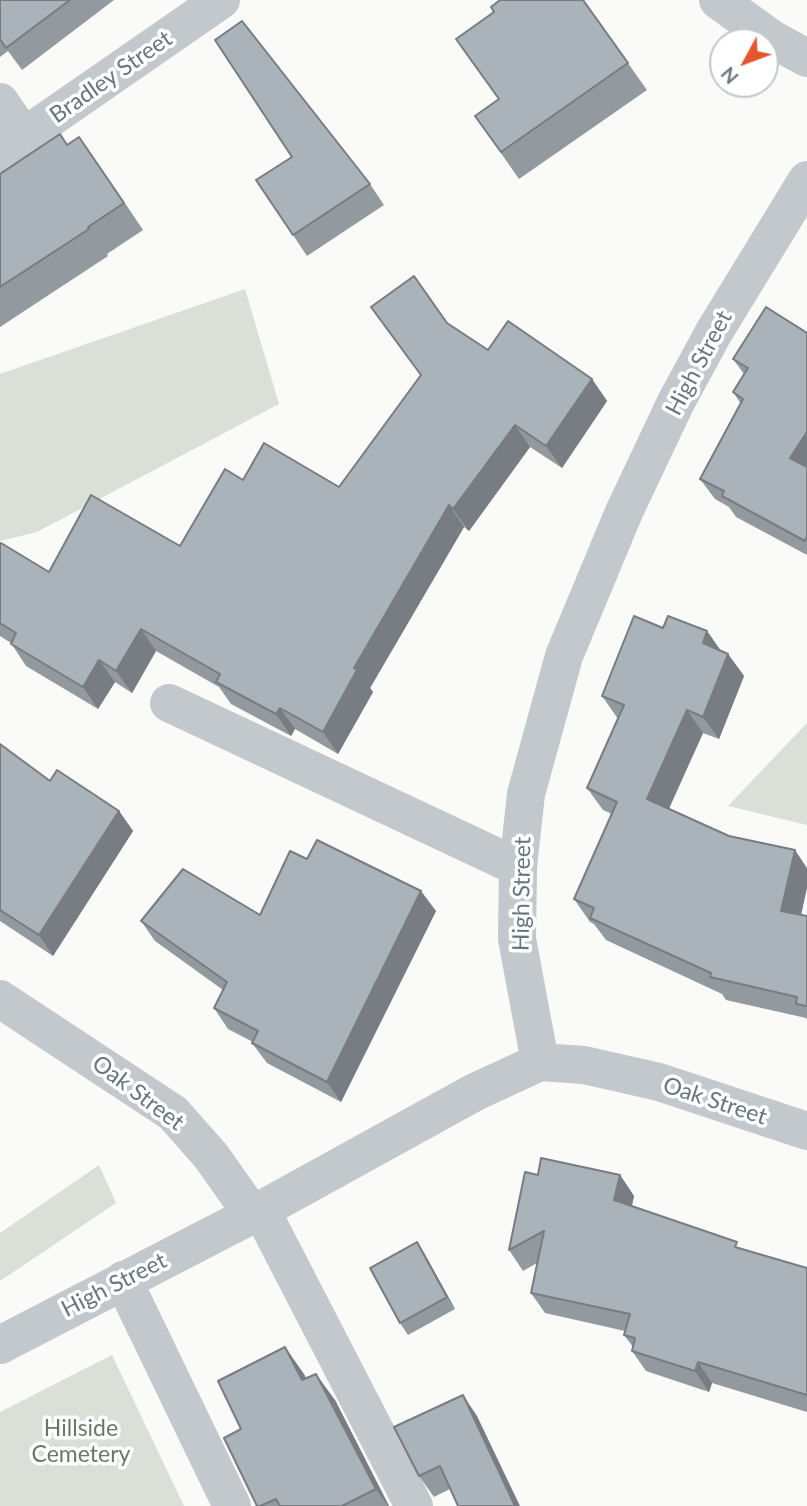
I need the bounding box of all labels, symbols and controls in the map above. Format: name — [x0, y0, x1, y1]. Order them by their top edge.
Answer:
street label: Bradley Street — [45, 25, 177, 129]
north arrow — [709, 28, 779, 98]
text: N — [716, 63, 743, 89]
street label: High Street — [660, 306, 738, 420]
street label: High Street — [507, 837, 537, 951]
street label: Oak Street — [87, 1050, 189, 1136]
street label: Oak Street — [660, 1071, 770, 1131]
street label: High Street — [57, 1247, 171, 1323]
park label: Hillside Cemetery — [32, 1415, 130, 1469]

